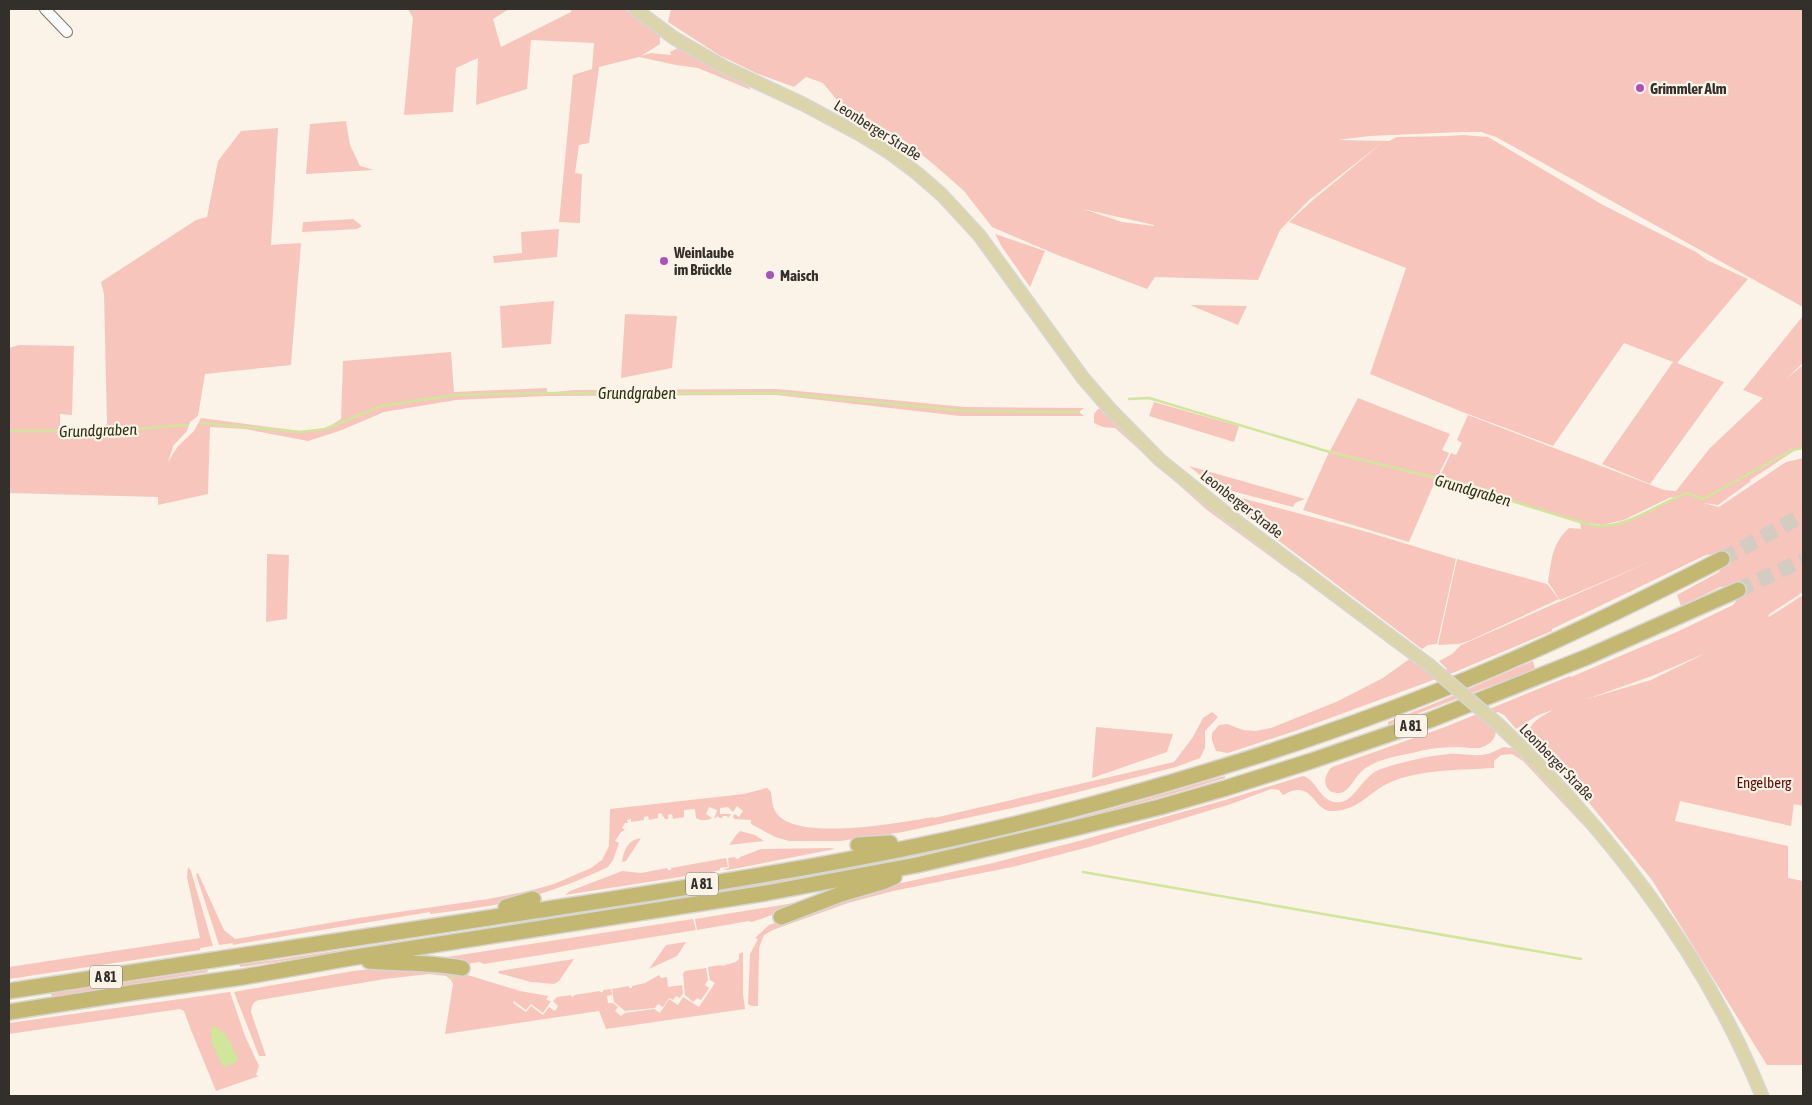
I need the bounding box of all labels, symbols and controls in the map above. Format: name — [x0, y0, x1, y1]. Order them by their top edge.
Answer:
place label: Grimmler Alm — [1650, 80, 1727, 97]
marker: Grimmler Alm — [1634, 82, 1646, 94]
street label: Leonberger Straße — [831, 96, 925, 164]
place label: Weinlaube im Brückle — [673, 244, 734, 278]
marker: Weinlaube im Brückle — [658, 255, 670, 267]
place label: Maisch — [780, 267, 819, 284]
marker: Maisch — [764, 269, 776, 281]
water label: Grundgraben — [598, 384, 676, 403]
water label: Grundgraben — [59, 420, 138, 441]
street label: Leonberger Straße — [1197, 467, 1287, 542]
water label: Grundgraben — [1433, 471, 1513, 510]
road number: A 81 — [1395, 714, 1427, 738]
street label: Leonberger Straße — [1516, 720, 1598, 804]
park label: Engelberg — [1737, 774, 1792, 791]
road number: A 81 — [686, 872, 718, 896]
road number: A 81 — [90, 966, 122, 989]

